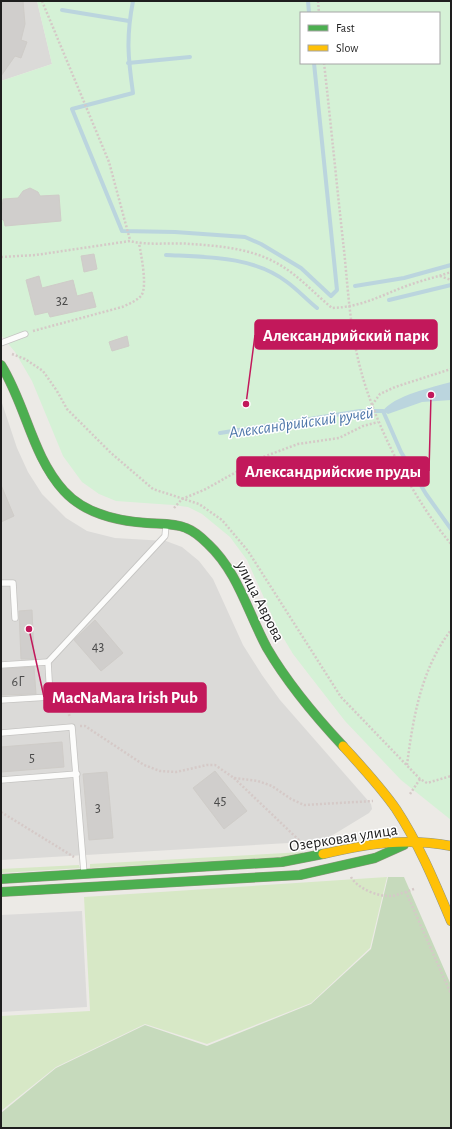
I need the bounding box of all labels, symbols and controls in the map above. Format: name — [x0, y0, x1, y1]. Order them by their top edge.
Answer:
legend — [300, 12, 440, 64]
text: Fast — [336, 22, 355, 34]
text: Slow — [336, 42, 358, 54]
house number: 32 — [56, 294, 68, 308]
callout: Александрийский парк — [255, 320, 437, 349]
text: Александрийский парк — [263, 327, 430, 344]
water label: Александрийский ручей — [227, 404, 375, 442]
callout: Александрийские пруды — [237, 457, 429, 486]
text: Александрийские пруды — [245, 463, 421, 481]
street label: улица Аврова — [232, 558, 287, 645]
house number: 43 — [92, 640, 104, 654]
house number: 6Г — [12, 675, 25, 689]
callout: MacNaMara Irish Pub — [44, 683, 206, 712]
text: MacNaMara Irish Pub — [52, 689, 198, 706]
house number: 5 — [29, 751, 35, 765]
house number: 45 — [214, 794, 226, 808]
house number: 3 — [95, 801, 101, 815]
street label: Озерковая улица — [288, 821, 399, 855]

